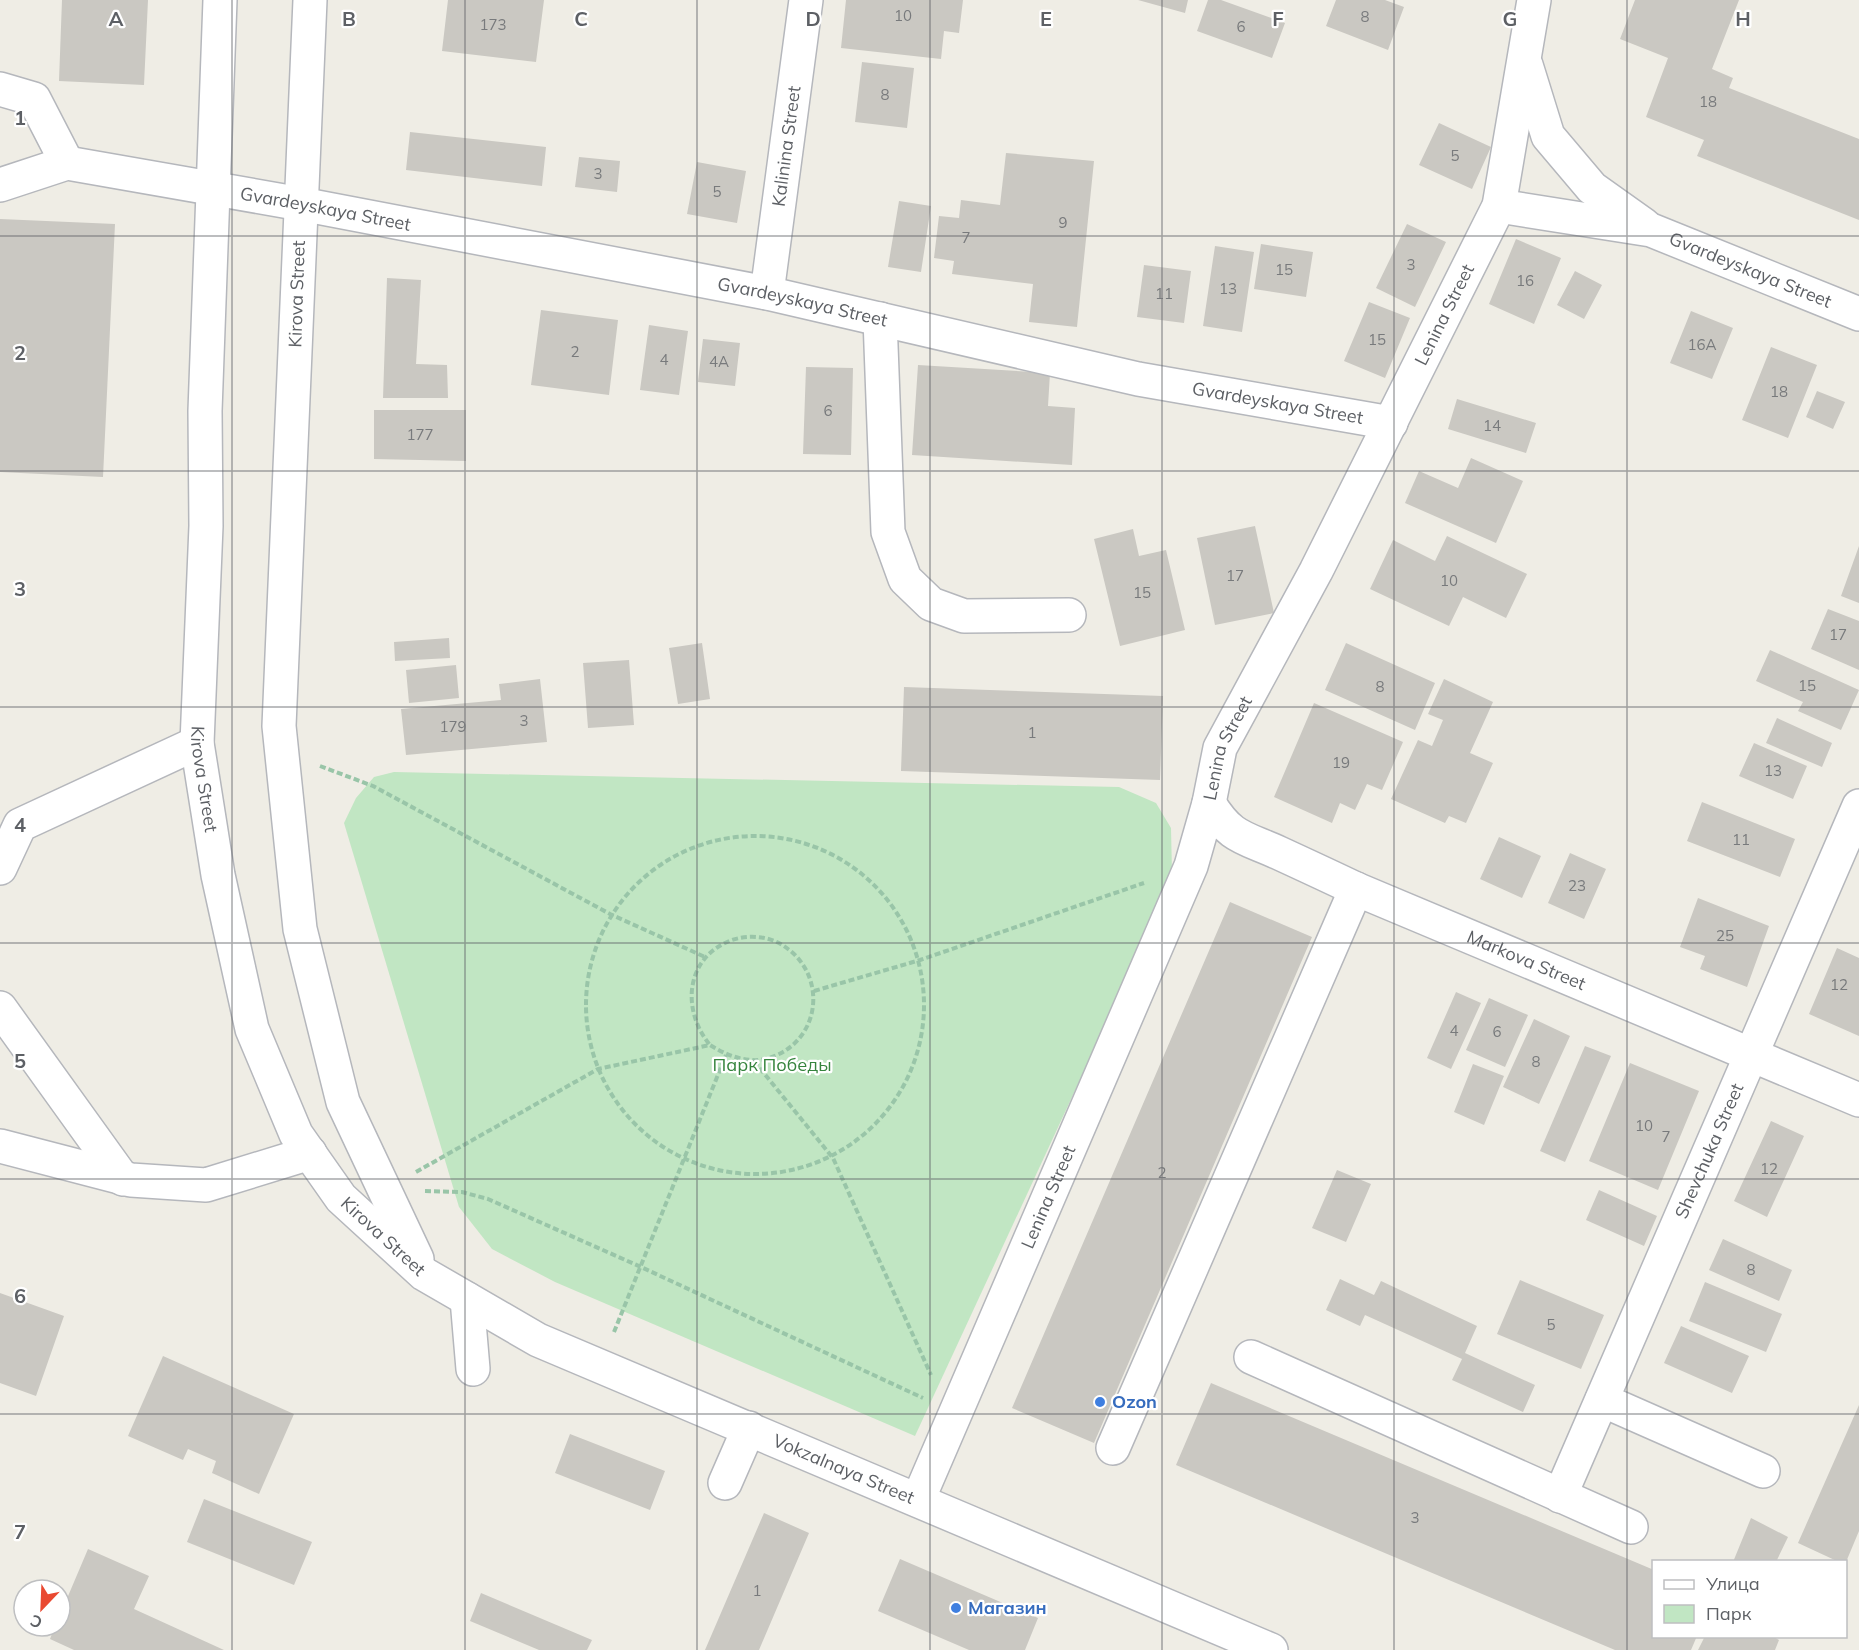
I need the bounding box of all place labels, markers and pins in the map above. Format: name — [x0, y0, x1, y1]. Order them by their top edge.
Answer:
place label: Ozon — [1112, 1390, 1157, 1413]
marker: Ozon — [1093, 1395, 1107, 1409]
place label: Магазин — [968, 1596, 1047, 1619]
marker: Магазин — [949, 1601, 963, 1615]

